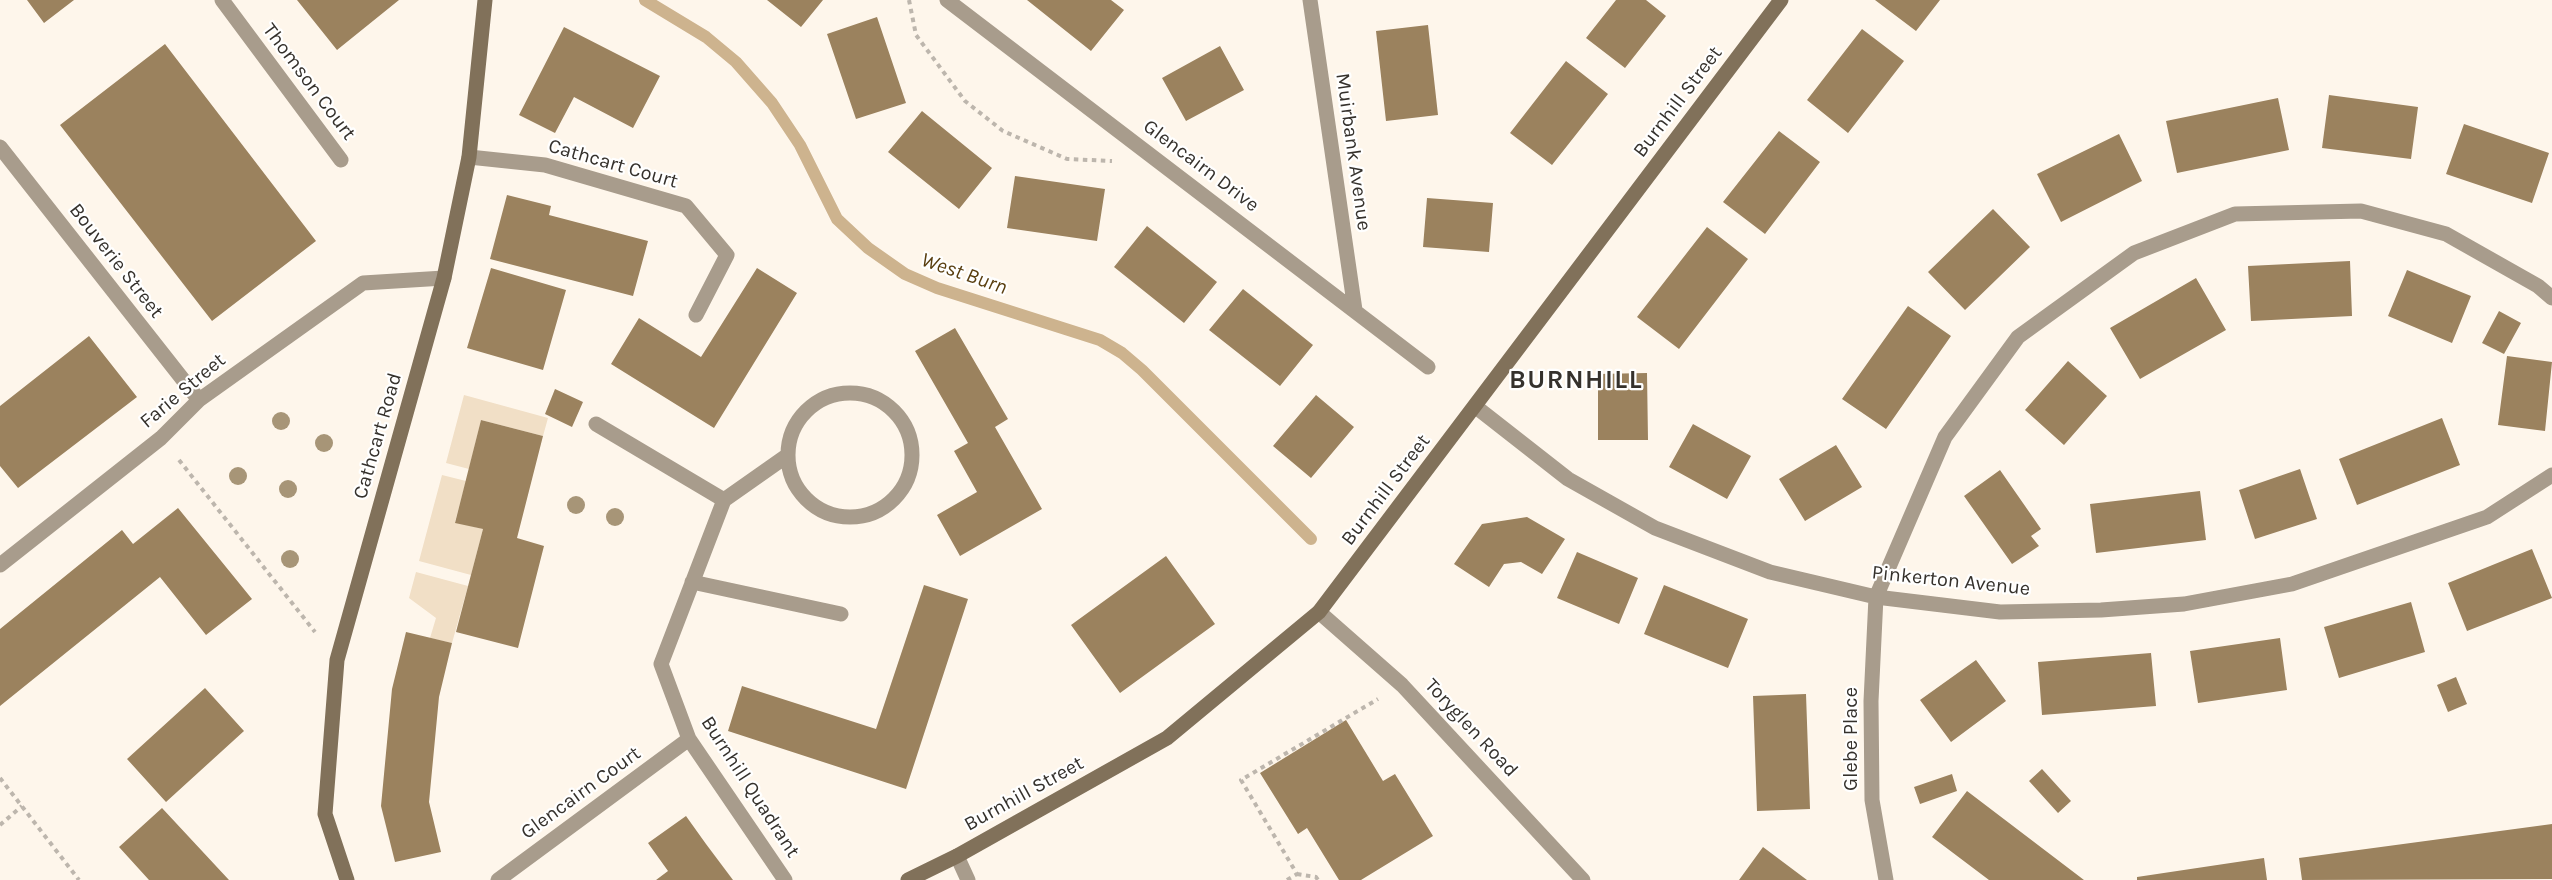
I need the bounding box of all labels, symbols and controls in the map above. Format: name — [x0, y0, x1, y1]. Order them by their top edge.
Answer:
street label: Thomson Court — [257, 19, 361, 145]
street label: Burnhill Street — [1628, 42, 1728, 162]
street label: Muirbank Avenue — [1330, 72, 1376, 232]
street label: Glencairn Drive — [1138, 115, 1264, 217]
street label: Cathcart Court — [545, 134, 681, 194]
street label: Bouverie Street — [64, 199, 168, 323]
water label: West Burn — [918, 248, 1010, 300]
street label: Farie Street — [135, 348, 231, 434]
district label: BURNHILL — [1509, 365, 1643, 397]
street label: Cathcart Road — [349, 370, 407, 502]
street label: Burnhill Street — [1336, 430, 1436, 550]
street label: Pinkerton Avenue — [1871, 561, 2031, 601]
street label: Toryglen Road — [1419, 674, 1523, 782]
street label: Glebe Place — [1839, 687, 1863, 791]
street label: Burnhill Quadrant — [695, 712, 805, 862]
street label: Glencairn Court — [516, 741, 646, 845]
street label: Burnhill Street — [960, 751, 1088, 837]

